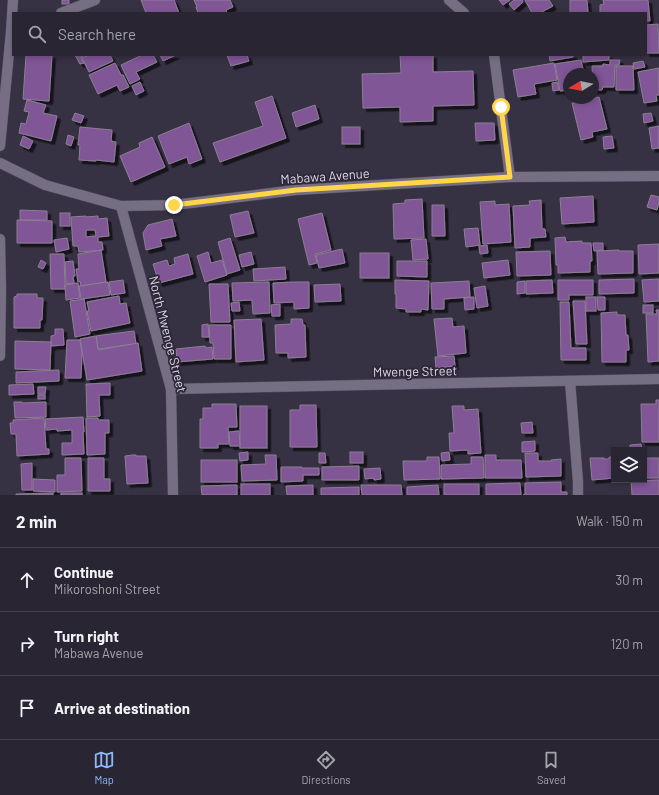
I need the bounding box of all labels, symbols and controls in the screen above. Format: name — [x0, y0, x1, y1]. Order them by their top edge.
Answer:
search box — [12, 12, 647, 56]
icon: search — [26, 23, 48, 45]
text: Search here — [58, 25, 136, 43]
north arrow — [563, 68, 599, 104]
route start — [492, 98, 510, 116]
street label: Mabawa Avenue — [280, 165, 370, 187]
route end — [165, 196, 183, 214]
street label: North Mwenge Street — [146, 274, 190, 394]
street label: Mwenge Street — [373, 362, 457, 380]
map controls — [611, 447, 647, 483]
button: layers — [611, 447, 647, 483]
text: 2 min — [16, 511, 57, 531]
text: Walk · 150 m — [576, 513, 643, 529]
text: Continue — [54, 563, 114, 581]
icon: ahead — [16, 569, 38, 591]
text: 30 m — [616, 572, 643, 588]
text: Mikoroshoni Street — [54, 581, 160, 597]
text: Turn right — [54, 627, 119, 645]
icon: right — [16, 633, 38, 655]
text: 120 m — [611, 636, 643, 652]
text: Mabawa Avenue — [54, 645, 143, 661]
icon: arrive — [16, 697, 38, 719]
text: Arrive at destination — [54, 699, 190, 717]
tab: Map — [93, 749, 115, 786]
tab: Directions — [301, 749, 351, 786]
tab: Saved — [537, 749, 566, 786]

